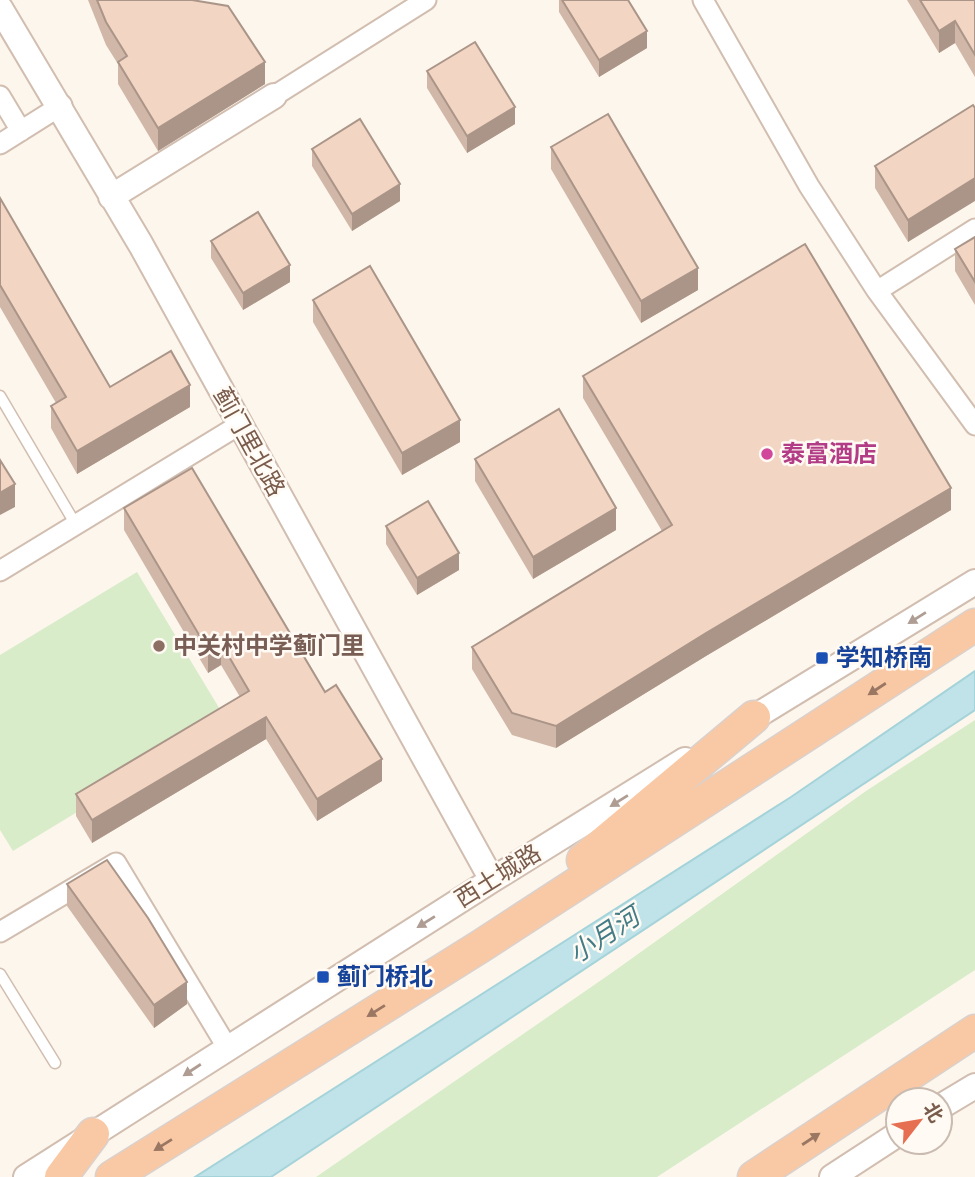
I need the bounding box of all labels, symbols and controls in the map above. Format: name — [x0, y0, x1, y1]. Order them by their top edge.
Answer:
street label: 蓟门里北路 — [208, 383, 290, 501]
place label: 泰富酒店 — [781, 440, 877, 468]
marker: 泰富酒店 — [759, 446, 775, 462]
one-way arrow — [907, 611, 927, 624]
place label: 中关村中学蓟门里 — [173, 632, 365, 660]
marker: 中关村中学蓟门里 — [151, 638, 167, 654]
place label: 学知桥南 — [836, 644, 932, 672]
marker: 学知桥南 — [814, 650, 830, 666]
one-way arrow — [867, 683, 886, 696]
one-way arrow — [609, 795, 629, 808]
street label: 西土城路 — [450, 839, 546, 913]
water label: 小月河 — [563, 898, 650, 970]
one-way arrow — [416, 915, 436, 928]
place label: 蓟门桥北 — [337, 963, 433, 991]
marker: 蓟门桥北 — [315, 969, 331, 985]
one-way arrow — [367, 1005, 386, 1018]
one-way arrow — [183, 1063, 202, 1076]
north arrow — [884, 1086, 954, 1156]
text: 北 — [918, 1098, 948, 1127]
one-way arrow — [802, 1133, 821, 1146]
one-way arrow — [153, 1139, 172, 1152]

